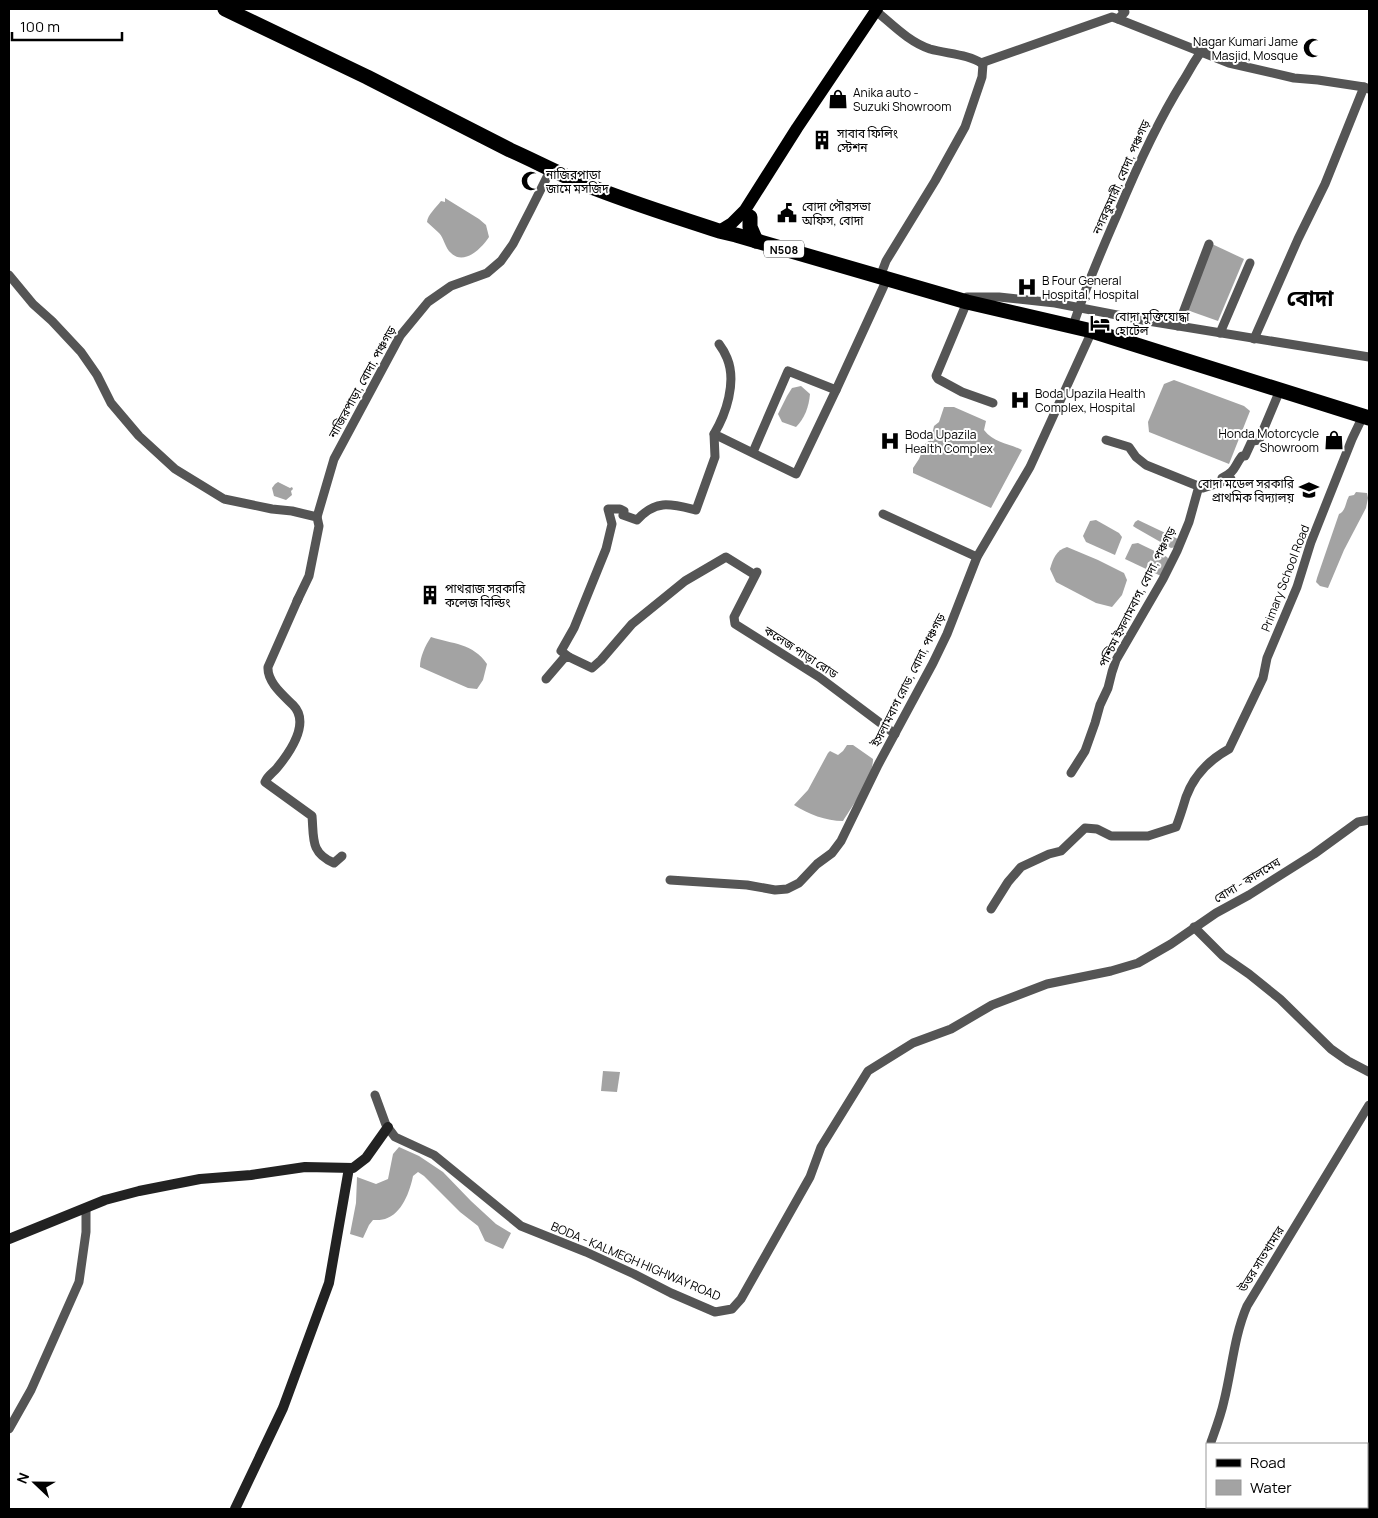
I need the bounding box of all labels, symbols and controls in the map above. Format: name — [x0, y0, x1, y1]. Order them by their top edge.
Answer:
scale bar — [12, 10, 122, 42]
text: 100 m — [20, 16, 60, 37]
place label: Nagar Kumari Jame Masjid, Mosque — [1193, 33, 1298, 64]
mosque icon: Nagar Kumari Jame Masjid, Mosque — [1302, 37, 1324, 59]
place label: Anika auto - Suzuki Showroom — [853, 84, 951, 115]
shop icon: Anika auto - Suzuki Showroom — [827, 88, 849, 110]
street label: নগরকুমারী, বোদা, পঞ্চগড় — [1088, 117, 1154, 238]
place label: সাবাব ফিলিং স্টেশন — [836, 125, 899, 156]
building icon: সাবাব ফিলিং স্টেশন — [811, 129, 833, 151]
place label: নাজিরপাড়া জামে মসজিদ — [545, 166, 609, 197]
mosque icon: নাজিরপাড়া জামে মসজিদ — [520, 170, 542, 192]
place label: বোদা পৌরসভা অফিস, বোদা — [801, 198, 872, 229]
public building icon: বোদা পৌরসভা অফিস, বোদা — [776, 202, 798, 224]
road number: N508 — [764, 240, 804, 258]
place label: B Four General Hospital, Hospital — [1042, 272, 1139, 303]
hospital icon: B Four General Hospital, Hospital — [1016, 276, 1038, 298]
district label: বোদা — [1287, 283, 1334, 313]
place label: বোদা মুক্তিযোদ্ধা হোটেল — [1115, 308, 1190, 339]
hotel icon: বোদা মুক্তিযোদ্ধা হোটেল — [1089, 312, 1111, 334]
street label: নাজিরপাড়া, বোদা, পঞ্চগড় — [324, 323, 400, 442]
place label: Boda Upazila Health Complex, Hospital — [1035, 385, 1145, 416]
hospital icon: Boda Upazila Health Complex, Hospital — [1009, 389, 1031, 411]
place label: Honda Motorcycle Showroom — [1219, 425, 1319, 456]
place label: Boda Upazila Health Complex — [905, 426, 993, 457]
shop icon: Honda Motorcycle Showroom — [1323, 429, 1345, 451]
hospital icon: Boda Upazila Health Complex — [879, 430, 901, 452]
place label: বোদা মডেল সরকারি প্রাথমিক বিদ্যালয় — [1198, 475, 1295, 506]
school or university icon: বোদা মডেল সরকারি প্রাথমিক বিদ্যালয় — [1298, 479, 1320, 501]
street label: Primary School Road — [1257, 522, 1313, 634]
street label: পশ্চিম ইসলামবাগ, বোদা, পঞ্চগড় — [1094, 524, 1180, 670]
place label: পাথরাজ সরকারি কলেজ বিল্ডিং — [444, 580, 526, 611]
building icon: পাথরাজ সরকারি কলেজ বিল্ডিং — [419, 584, 441, 606]
street label: ইসলামবাগ রোড, বোদা, পঞ্চগড় — [866, 610, 949, 751]
street label: কলেজ পাড়া রোড — [760, 621, 842, 682]
street label: বোদা - কালমেঘ — [1210, 853, 1284, 907]
street label: BODA - KALMEGH HIGHWAY ROAD — [548, 1217, 724, 1305]
street label: উত্তর সাতখামার — [1233, 1222, 1288, 1296]
legend — [1206, 1443, 1368, 1508]
text: Road — [1250, 1452, 1286, 1473]
north arrow — [10, 1458, 60, 1508]
text: N — [12, 1470, 33, 1486]
text: Water — [1250, 1477, 1292, 1498]

